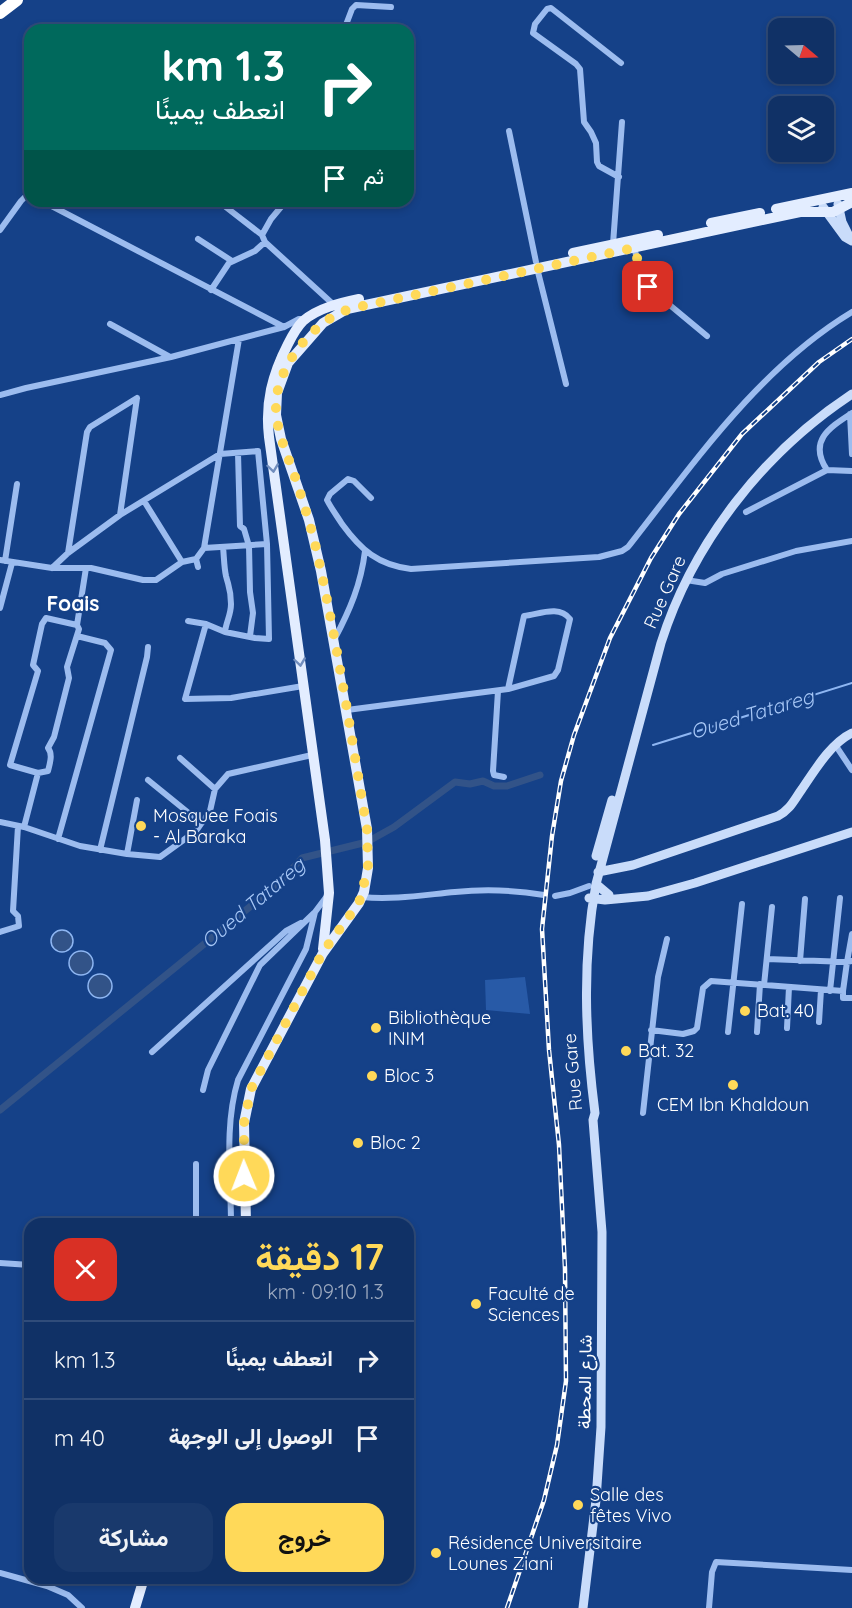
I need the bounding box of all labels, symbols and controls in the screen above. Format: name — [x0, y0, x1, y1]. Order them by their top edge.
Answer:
north arrow — [768, 18, 834, 84]
map controls — [768, 18, 834, 162]
text: 1.3 km — [161, 39, 285, 92]
icon: right — [306, 48, 384, 126]
text: انعطف يمينًا — [155, 92, 285, 126]
button: layers — [768, 96, 834, 162]
icon: arrive — [318, 162, 351, 195]
text: ثم — [363, 162, 384, 190]
pin — [622, 261, 673, 312]
icon: arrive — [631, 270, 664, 303]
one-way arrow — [267, 464, 279, 473]
street label: Rue Gare — [638, 552, 691, 632]
district label: Foais — [47, 590, 99, 616]
one-way arrow — [293, 657, 305, 666]
water label: Oued Tatareg — [687, 682, 818, 744]
place label: Mosquee Foais - Al Baraka — [153, 804, 278, 848]
marker: Mosquee Foais - Al Baraka — [134, 819, 148, 833]
water label: Oued Tatareg — [196, 851, 311, 953]
place label: Bat. 40 — [757, 999, 814, 1022]
marker: Bat. 40 — [738, 1004, 752, 1018]
place label: Bibliothèque INIM — [388, 1006, 491, 1050]
marker: Bibliothèque INIM — [369, 1021, 383, 1035]
street label: Rue Gare — [558, 1032, 587, 1112]
place label: Bat. 32 — [638, 1039, 694, 1062]
marker: Bat. 32 — [619, 1044, 633, 1058]
place label: Bloc 3 — [384, 1064, 434, 1087]
marker: Bloc 3 — [365, 1069, 379, 1083]
marker: CEM Ibn Khaldoun — [726, 1078, 740, 1092]
place label: CEM Ibn Khaldoun — [657, 1093, 809, 1116]
place label: Bloc 2 — [370, 1131, 421, 1154]
marker: Bloc 2 — [351, 1136, 365, 1150]
position arrow — [212, 1144, 276, 1208]
text: 17 دقيقة — [255, 1234, 384, 1279]
button: close — [54, 1238, 117, 1301]
text: 1.3 km · 09:10 — [267, 1279, 384, 1304]
place label: Faculté de Sciences — [488, 1282, 575, 1326]
marker: Faculté de Sciences — [469, 1297, 483, 1311]
street label: شارع المحطة — [572, 1335, 598, 1429]
text: انعطف يمينًا — [225, 1344, 333, 1372]
icon: right — [351, 1344, 384, 1377]
text: 1.3 km — [54, 1346, 116, 1374]
text: الوصول إلى الوجهة — [169, 1422, 333, 1450]
icon: arrive — [351, 1422, 384, 1455]
text: 40 m — [54, 1424, 105, 1452]
place label: Salle des fêtes Vivo — [590, 1483, 672, 1527]
marker: Salle des fêtes Vivo — [571, 1498, 585, 1512]
button: مشاركة — [54, 1503, 213, 1572]
button: خروج — [225, 1503, 384, 1572]
place label: Résidence Universitaire Lounes Ziani — [448, 1531, 642, 1575]
marker: Résidence Universitaire Lounes Ziani — [429, 1546, 443, 1560]

